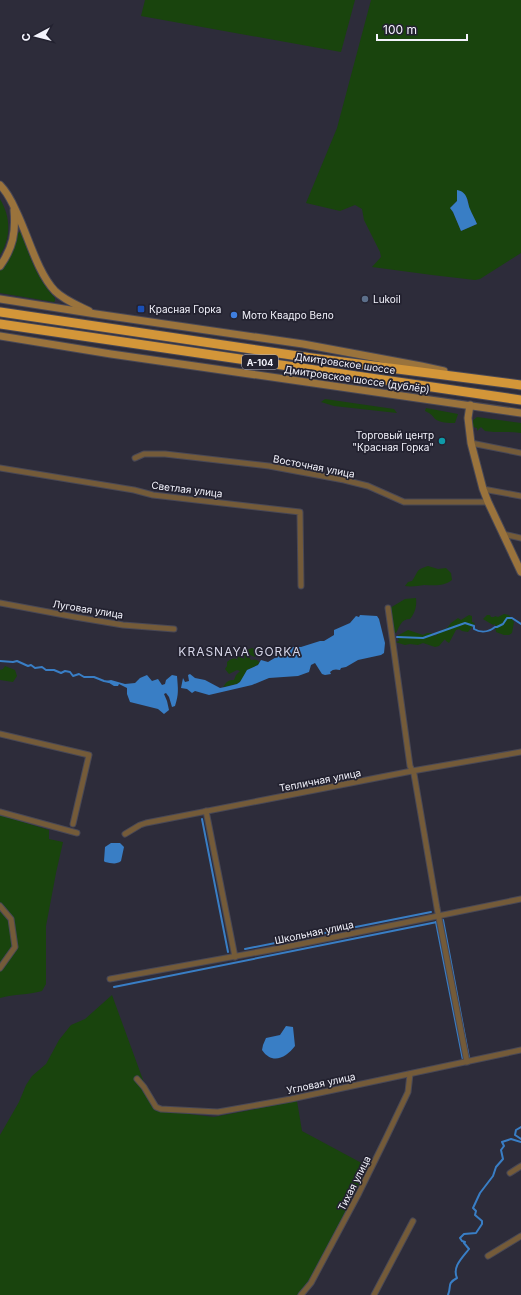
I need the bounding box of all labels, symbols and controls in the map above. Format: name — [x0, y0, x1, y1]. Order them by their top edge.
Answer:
north arrow — [16, 16, 56, 56]
scale bar — [377, 16, 467, 42]
text: 100 m — [383, 22, 417, 37]
text: С — [19, 32, 34, 42]
place label: Lukoil — [373, 293, 401, 305]
marker: Lukoil — [360, 294, 370, 304]
place label: Красная Горка — [149, 303, 221, 315]
marker: Красная Горка — [136, 304, 146, 314]
place label: Мото Квадро Вело — [242, 309, 334, 321]
marker: Мото Квадро Вело — [229, 310, 239, 320]
street label: Дмитровское шоссе — [294, 350, 396, 376]
road number: А-104 — [242, 355, 278, 369]
street label: Дмитровское шоссе (дублёр) — [283, 363, 431, 395]
place label: Торговый центр "Красная Горка" — [352, 429, 434, 453]
marker: Торговый центр "Красная Горка" — [437, 436, 447, 446]
street label: Восточная улица — [272, 452, 356, 480]
street label: Светлая улица — [151, 479, 223, 499]
street label: Луговая улица — [52, 597, 124, 621]
district label: KRASNAYA GORKA — [178, 644, 302, 659]
street label: Тепличная улица — [278, 766, 362, 794]
street label: Школьная улица — [273, 918, 355, 946]
street label: Угловая улица — [285, 1070, 357, 1096]
street label: Тихая улица — [335, 1154, 373, 1212]

